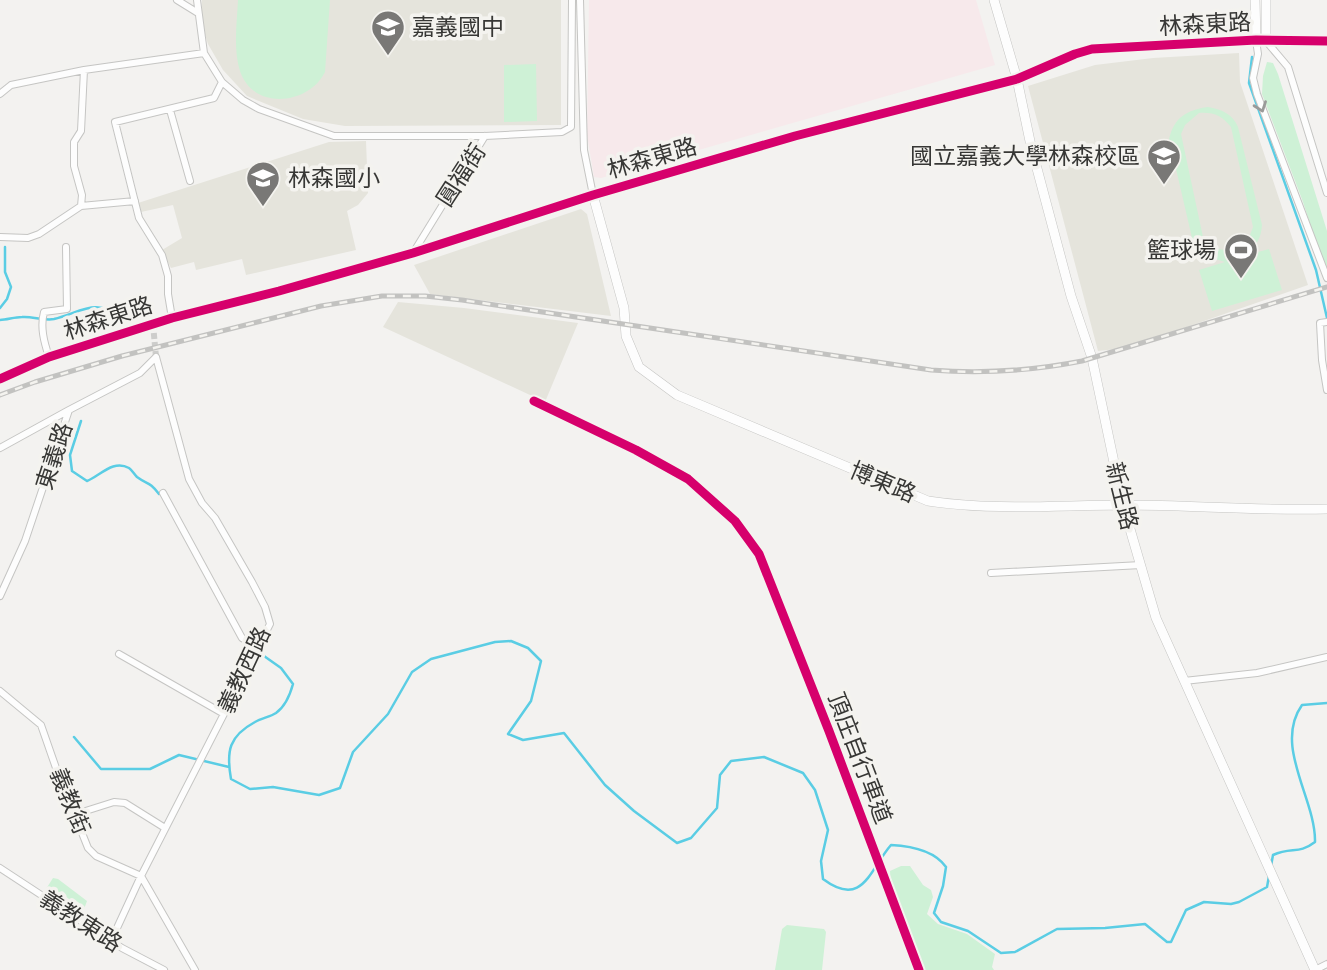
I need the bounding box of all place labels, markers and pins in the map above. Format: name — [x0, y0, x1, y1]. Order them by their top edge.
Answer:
school or university icon: 嘉義國中 — [369, 8, 407, 57]
place label: 嘉義國中 — [412, 12, 504, 40]
school or university icon: 國立嘉義大學林森校區 — [1145, 137, 1183, 186]
place label: 國立嘉義大學林森校區 — [910, 141, 1140, 169]
school or university icon: 林森國小 — [244, 159, 282, 208]
place label: 林森國小 — [288, 163, 380, 191]
sports icon: 籃球場 — [1222, 231, 1260, 280]
place label: 籃球場 — [1147, 235, 1216, 263]

